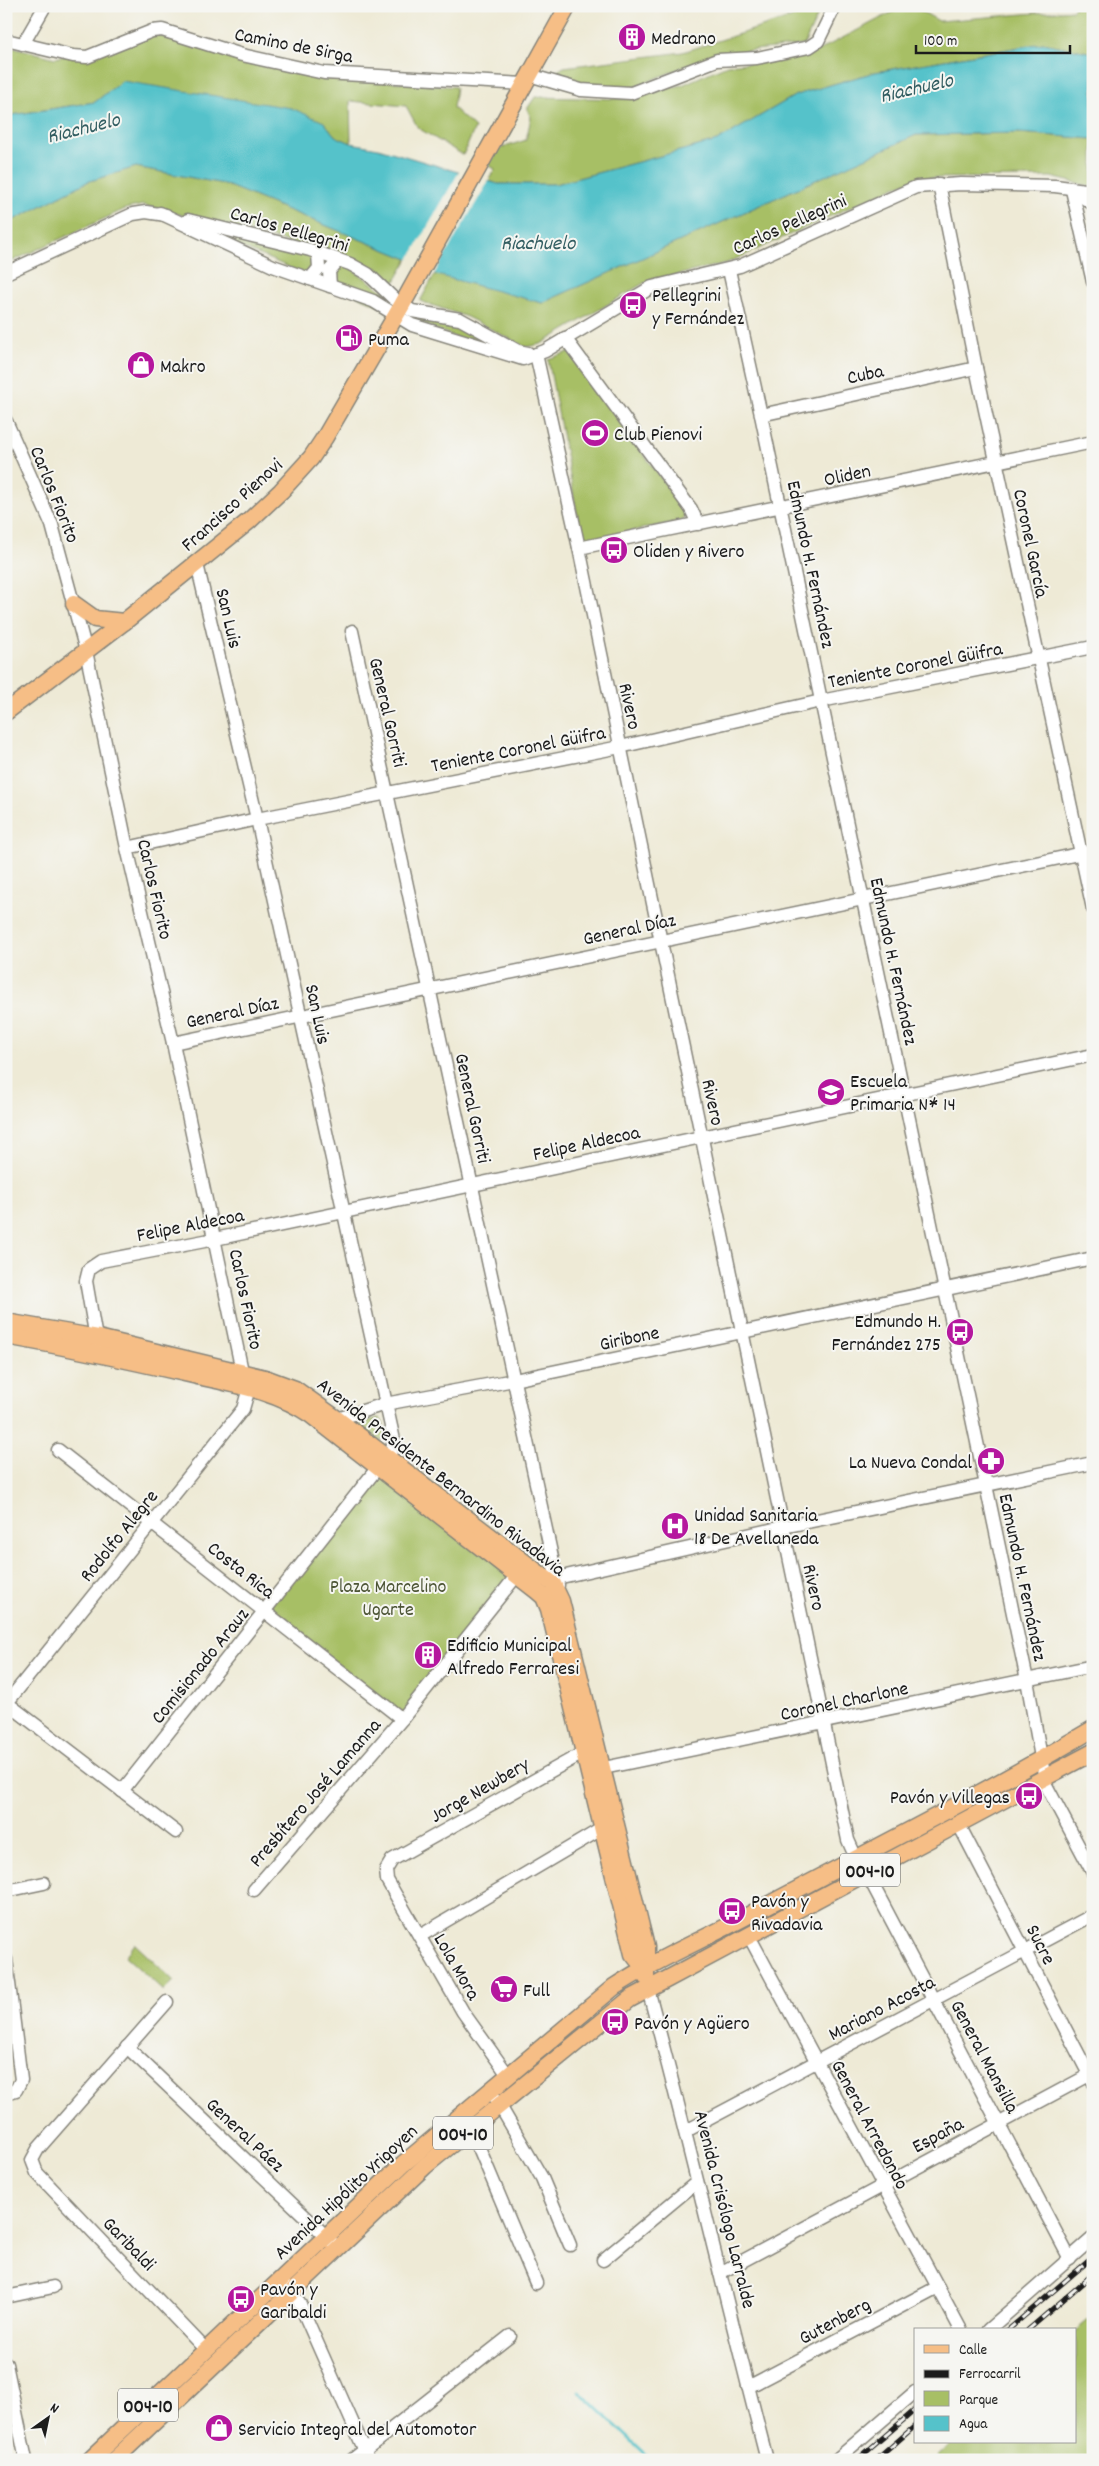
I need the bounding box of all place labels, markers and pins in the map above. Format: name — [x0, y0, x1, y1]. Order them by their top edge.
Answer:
building icon: Medrano — [617, 22, 647, 52]
place label: Medrano — [651, 26, 716, 54]
place label: Pellegrini y Fernández — [652, 283, 744, 334]
bus stop icon: Pellegrini y Fernández — [618, 290, 648, 320]
fuel station icon: Puma — [334, 323, 364, 353]
place label: Puma — [368, 327, 409, 355]
shop icon: Makro — [126, 350, 156, 380]
place label: Makro — [160, 354, 206, 382]
sports icon: Club Pienovi — [580, 418, 610, 448]
place label: Club Pienovi — [614, 422, 703, 450]
bus stop icon: Oliden y Rivero — [599, 535, 629, 565]
place label: Oliden y Rivero — [633, 539, 745, 567]
place label: Escuela Primaria N* 14 — [850, 1069, 956, 1120]
school or university icon: Escuela Primaria N* 14 — [816, 1077, 846, 1107]
place label: Edmundo H. Fernández 275 — [831, 1309, 941, 1360]
bus stop icon: Edmundo H. Fernández 275 — [945, 1317, 975, 1347]
pharmacy icon: La Nueva Condal — [976, 1446, 1006, 1476]
place label: La Nueva Condal — [849, 1450, 972, 1478]
place label: Unidad Sanitaria 18 De Avellaneda — [694, 1503, 819, 1554]
hospital icon: Unidad Sanitaria 18 De Avellaneda — [660, 1511, 690, 1541]
place label: Edificio Municipal Alfredo Ferraresi — [447, 1633, 579, 1684]
building icon: Edificio Municipal Alfredo Ferraresi — [413, 1640, 443, 1670]
bus stop icon: Pavón y Villegas — [1014, 1781, 1044, 1811]
place label: Pavón y Villegas — [890, 1785, 1010, 1813]
place label: Pavón y Rivadavia — [751, 1889, 823, 1940]
bus stop icon: Pavón y Rivadavia — [717, 1896, 747, 1926]
supermarket icon: Full — [489, 1974, 519, 2004]
place label: Full — [523, 1978, 550, 2006]
bus stop icon: Pavón y Agüero — [600, 2007, 630, 2037]
place label: Pavón y Agüero — [634, 2011, 750, 2039]
place label: Pavón y Garibaldi — [260, 2277, 327, 2328]
bus stop icon: Pavón y Garibaldi — [226, 2284, 256, 2314]
shop icon: Servicio Integral del Automotor — [204, 2413, 234, 2443]
place label: Servicio Integral del Automotor — [238, 2417, 477, 2445]

